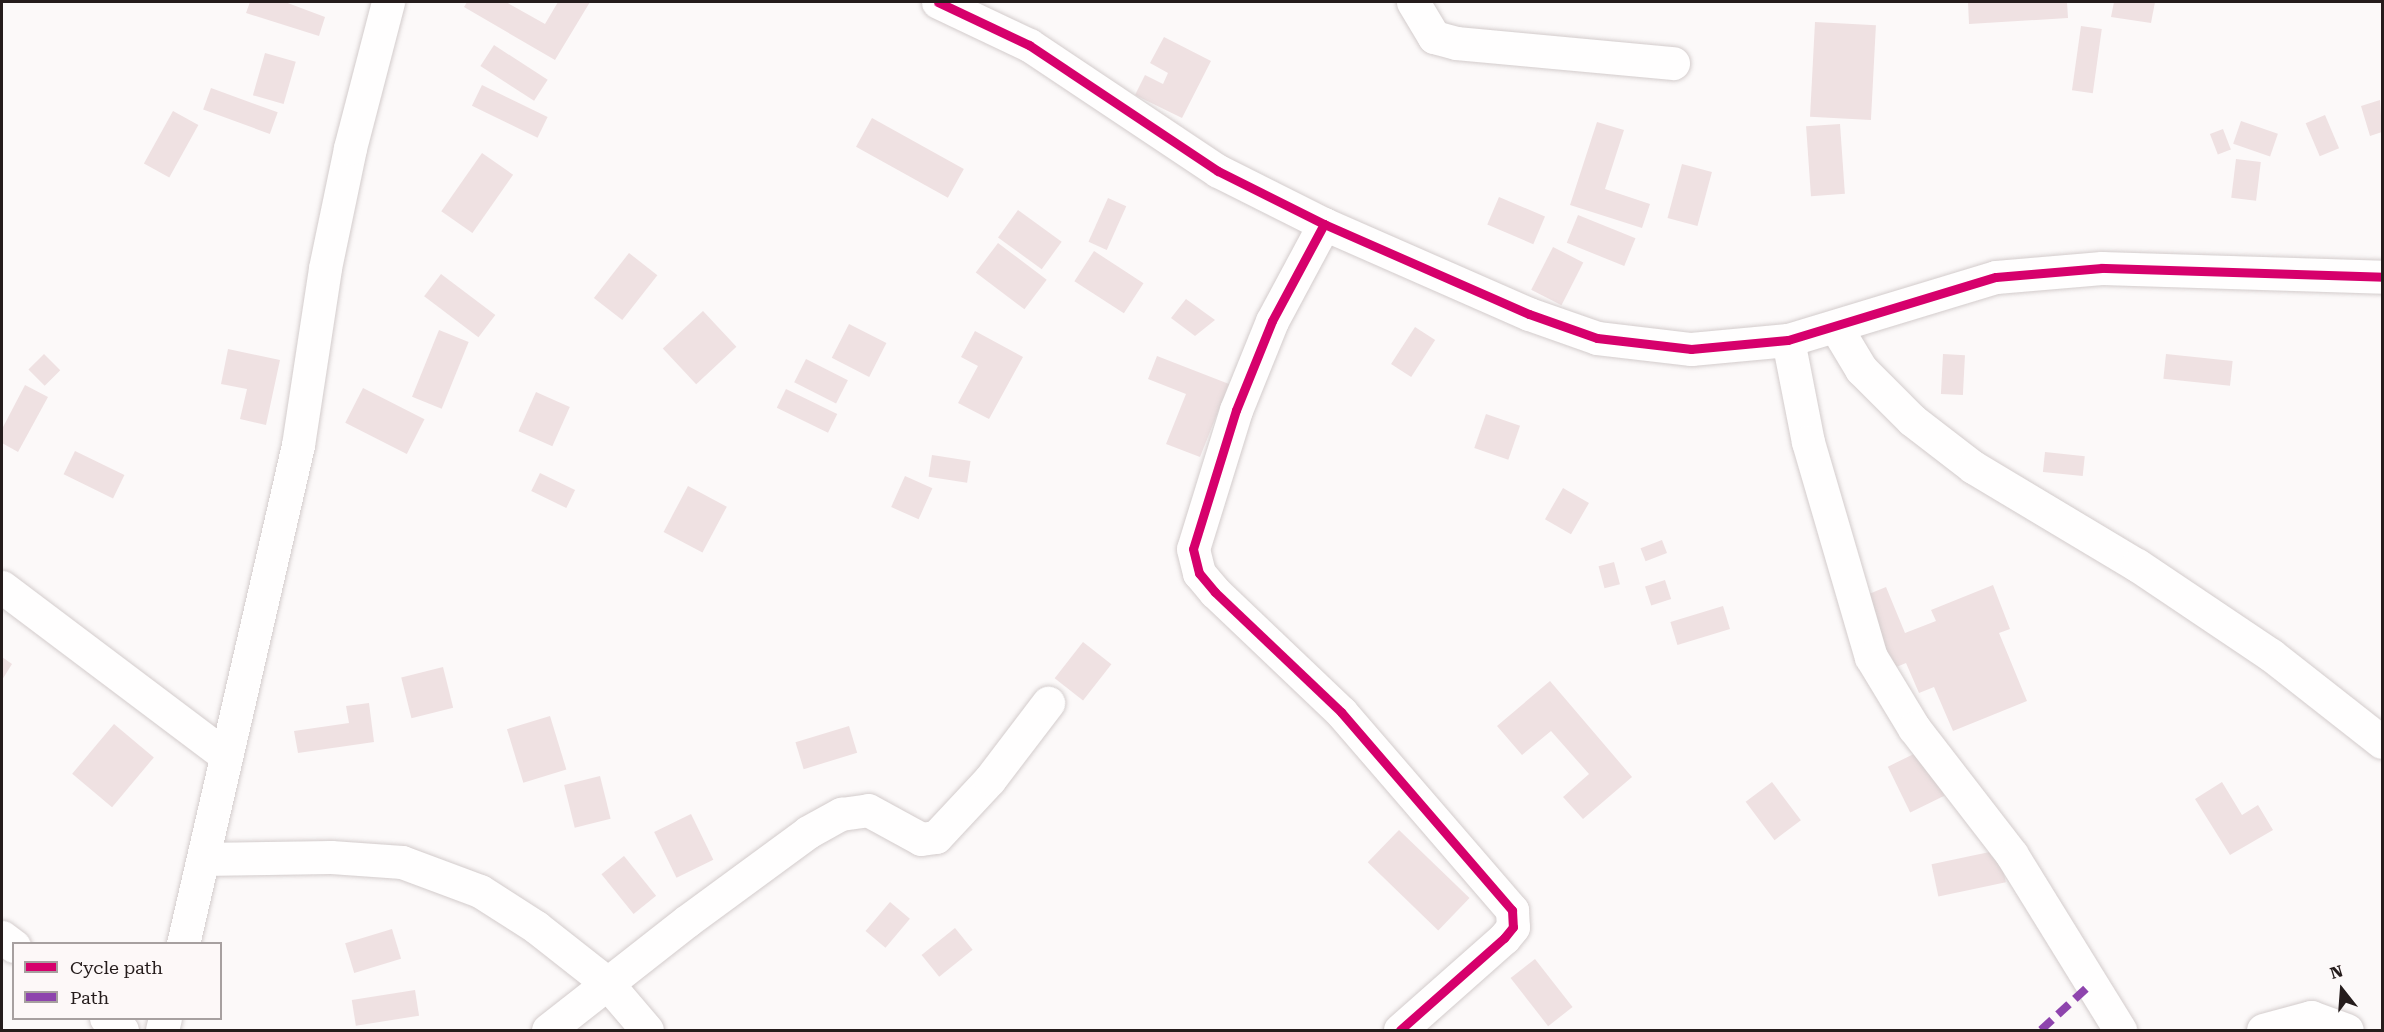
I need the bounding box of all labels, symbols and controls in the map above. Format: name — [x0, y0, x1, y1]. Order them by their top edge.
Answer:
legend — [12, 942, 222, 1020]
text: Cycle path — [70, 957, 163, 978]
north arrow — [2312, 960, 2372, 1020]
text: N — [2328, 961, 2345, 983]
text: Path — [70, 987, 109, 1008]

